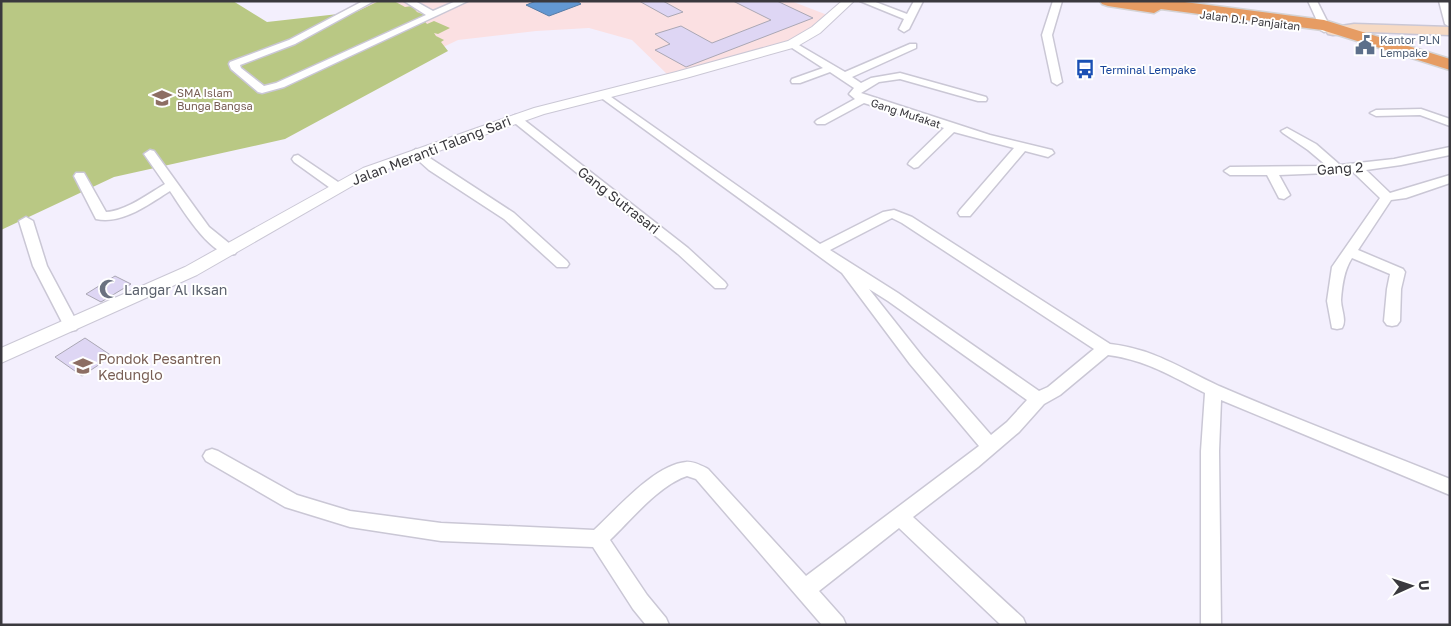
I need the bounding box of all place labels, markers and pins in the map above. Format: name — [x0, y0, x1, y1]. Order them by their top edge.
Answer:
place label: Kantor PLN Lempake — [1380, 33, 1440, 59]
public building icon: Kantor PLN Lempake — [1354, 34, 1376, 56]
bus stop icon: Terminal Lempake — [1074, 58, 1096, 80]
place label: Terminal Lempake — [1100, 63, 1196, 76]
place label: SMA Islam Bunga Bangsa — [177, 86, 253, 112]
school or university icon: SMA Islam Bunga Bangsa — [151, 87, 173, 109]
mosque icon: Langar Al Iksan — [98, 278, 120, 300]
place label: Langar Al Iksan — [124, 281, 227, 298]
place label: Pondok Pesantren Kedunglo — [98, 350, 221, 383]
school or university icon: Pondok Pesantren Kedunglo — [72, 355, 94, 377]

